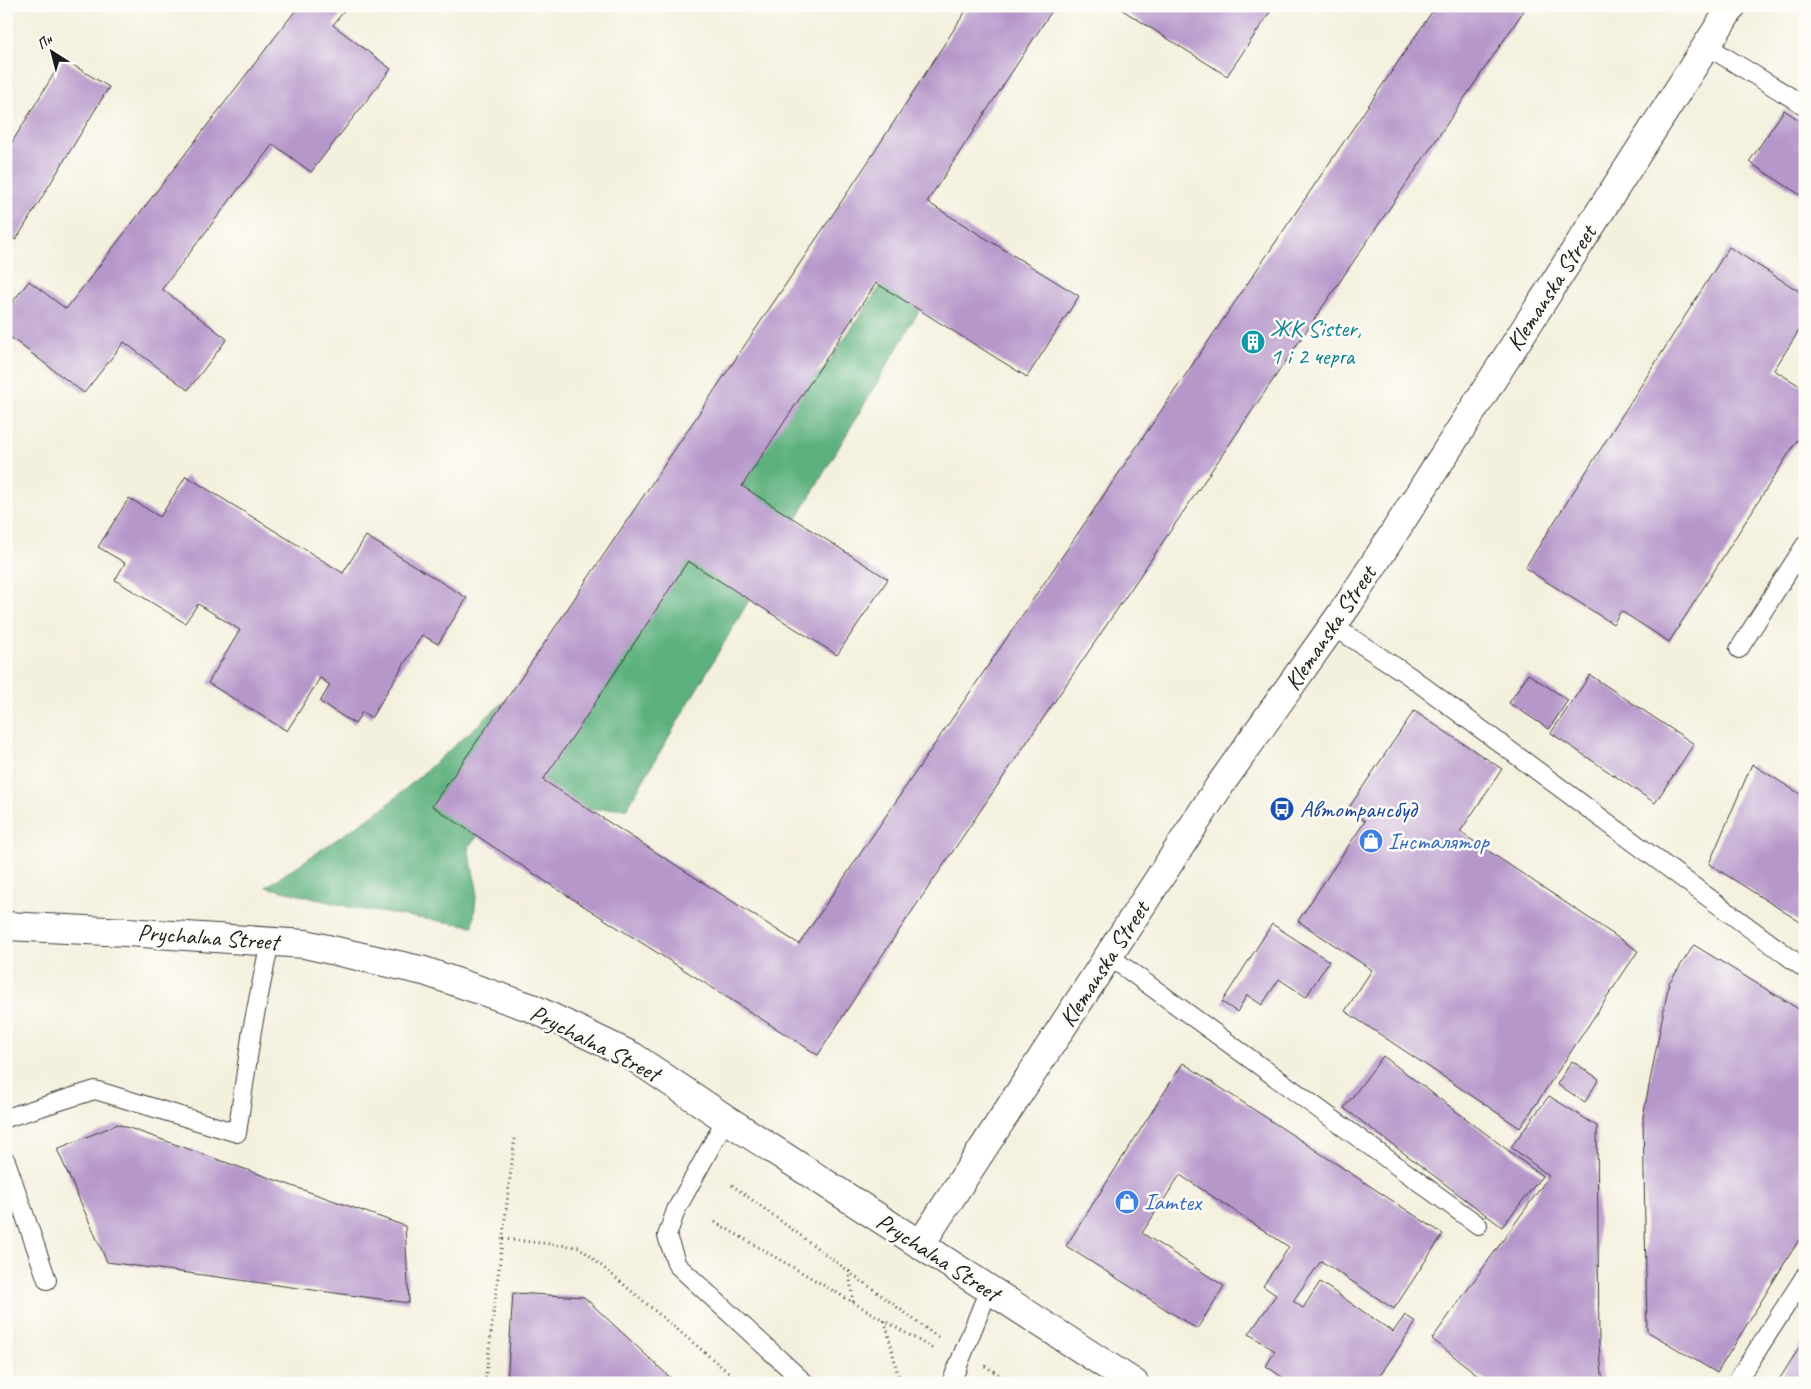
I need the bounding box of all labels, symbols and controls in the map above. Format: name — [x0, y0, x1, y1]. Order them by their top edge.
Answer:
north arrow — [28, 28, 78, 78]
text: Пн — [34, 30, 56, 53]
street label: Klemanska Street — [1499, 218, 1604, 356]
place label: ЖК Sister, 1 і 2 черга — [1270, 313, 1361, 371]
building icon: ЖК Sister, 1 і 2 черга — [1240, 329, 1266, 355]
street label: Klemanska Street — [1277, 558, 1384, 696]
place label: Автотрансбуд — [1300, 794, 1419, 824]
bus stop icon: Автотрансбуд — [1269, 796, 1295, 822]
place label: Інсталятор — [1388, 826, 1491, 856]
shop icon: Інсталятор — [1358, 828, 1384, 854]
street label: Klemanska Street — [1052, 894, 1157, 1032]
street label: Prychalna Street — [137, 917, 282, 957]
street label: Prychalna Street — [525, 998, 667, 1090]
place label: Iamtex — [1144, 1187, 1203, 1217]
shop icon: Iamtex — [1114, 1189, 1140, 1215]
street label: Prychalna Street — [871, 1206, 1008, 1310]

